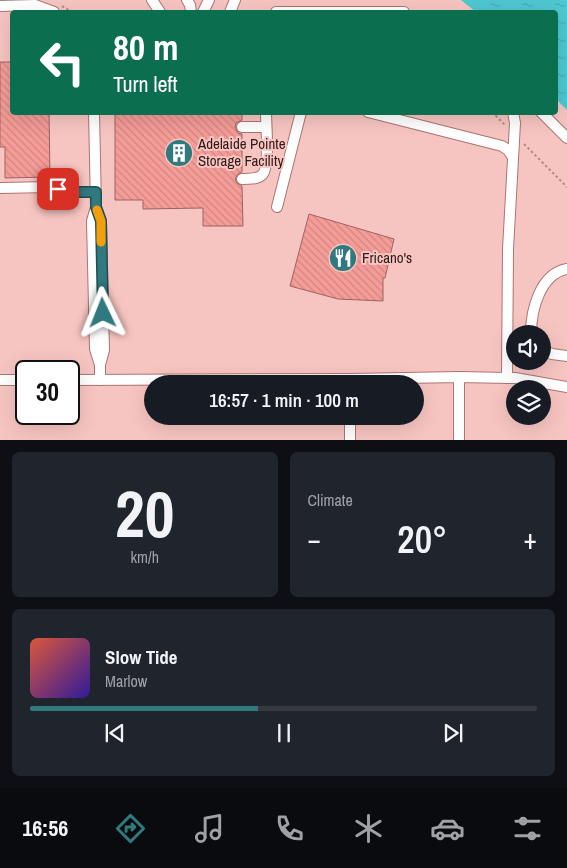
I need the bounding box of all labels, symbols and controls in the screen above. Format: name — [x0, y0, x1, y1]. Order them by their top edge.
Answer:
text: 80 m — [113, 24, 178, 71]
icon: left — [30, 30, 95, 95]
text: Turn left — [113, 69, 178, 99]
place label: Adelaide Pointe Storage Facility — [197, 133, 286, 171]
building icon: Adelaide Pointe Storage Facility — [164, 138, 194, 168]
pin — [37, 168, 79, 210]
icon: arrive — [44, 175, 72, 203]
restaurant icon: Fricano's — [328, 243, 358, 273]
place label: Fricano's — [362, 247, 412, 268]
position arrow — [76, 286, 128, 338]
map controls — [506, 325, 551, 425]
button: sound — [506, 325, 551, 370]
speed limit sign: 30 — [15, 360, 80, 425]
button: layers — [506, 380, 551, 425]
text: 16:57 · 1 min · 100 m — [209, 387, 359, 413]
text: 20 — [115, 470, 174, 557]
text: Climate — [308, 489, 353, 511]
text: 20° — [397, 514, 447, 565]
text: − — [308, 520, 321, 558]
text: + — [524, 520, 537, 558]
text: km/h — [131, 546, 159, 568]
text: Slow Tide — [105, 644, 177, 670]
text: Marlow — [105, 670, 147, 692]
icon: previous — [101, 719, 129, 747]
icon: pause — [270, 719, 298, 747]
icon: next — [439, 719, 467, 747]
icon: directions — [113, 811, 148, 846]
icon: music — [192, 811, 227, 846]
icon: phone — [272, 811, 307, 846]
icon: climate — [351, 811, 386, 846]
icon: car — [430, 811, 465, 846]
icon: filters — [510, 811, 545, 846]
text: 16:56 — [22, 813, 68, 843]

